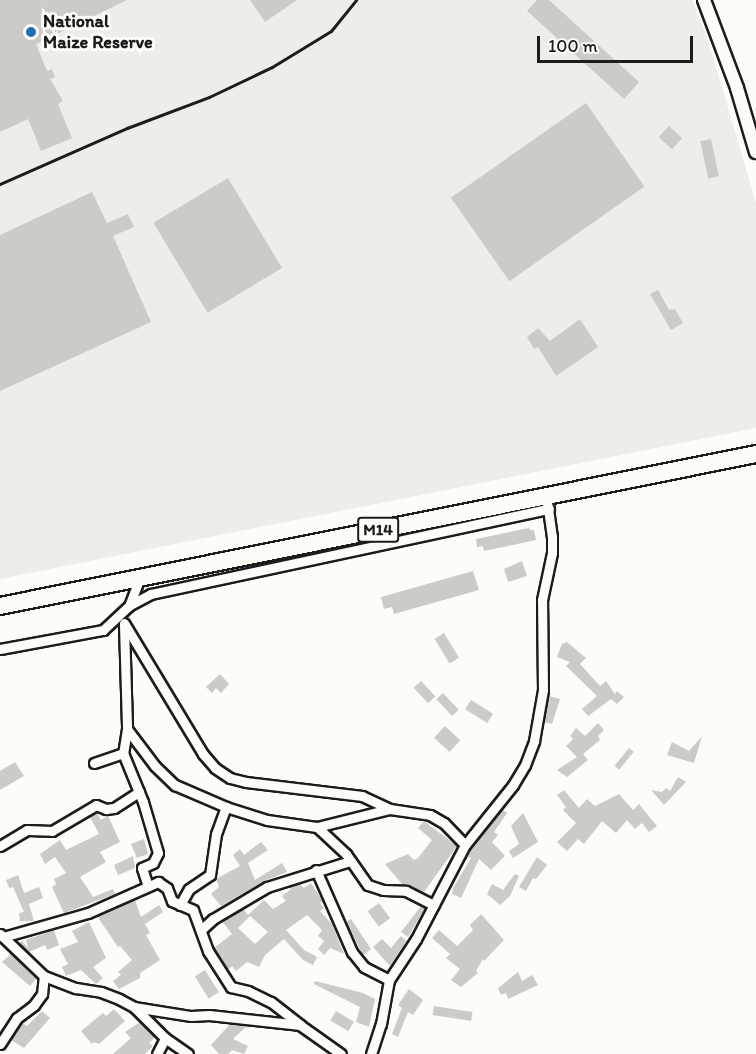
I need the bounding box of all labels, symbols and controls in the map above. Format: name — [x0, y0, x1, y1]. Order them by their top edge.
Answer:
place label: National Maize Reserve — [43, 11, 152, 54]
scale bar — [540, 24, 696, 62]
marker: National Maize Reserve — [24, 25, 38, 39]
text: 100 m — [548, 35, 598, 57]
road number: M14 — [357, 517, 399, 543]

